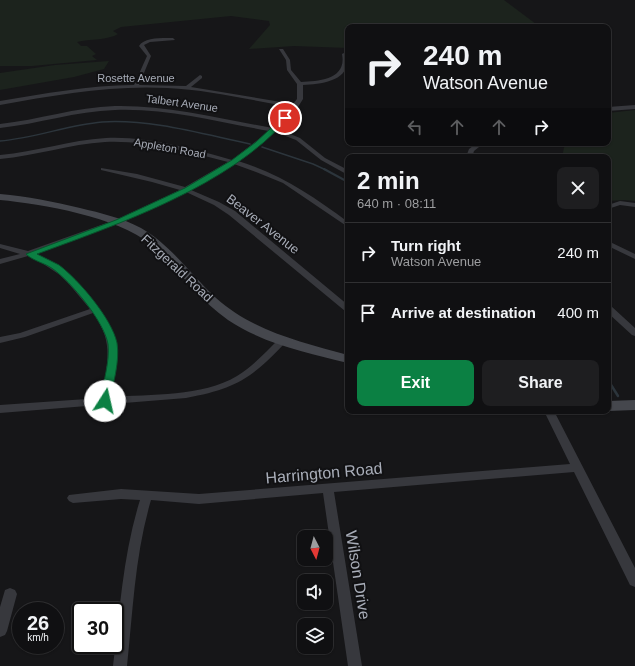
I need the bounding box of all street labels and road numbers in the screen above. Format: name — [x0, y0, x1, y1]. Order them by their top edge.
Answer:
street label: Rosette Avenue — [97, 72, 175, 84]
street label: Talbert Avenue — [145, 92, 219, 114]
street label: Appleton Road — [133, 136, 207, 160]
street label: Beaver Avenue — [224, 191, 302, 257]
street label: Fitzgerald Road — [138, 231, 216, 305]
street label: Harrington Road — [265, 459, 383, 487]
street label: Wilson Drive — [343, 529, 373, 621]

